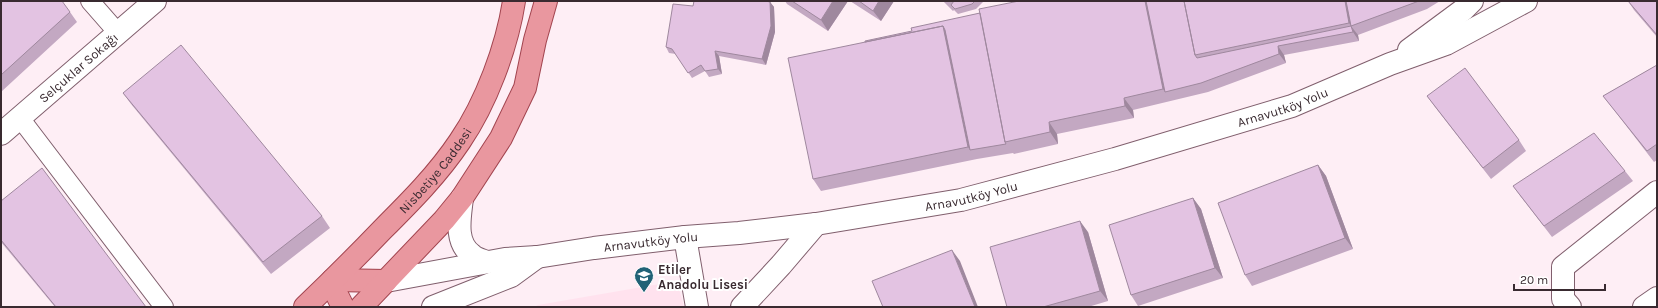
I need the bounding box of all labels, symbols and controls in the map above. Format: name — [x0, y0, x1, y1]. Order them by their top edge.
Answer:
street label: Selçuklar Sokağı — [36, 30, 121, 106]
street label: Arnavutköy Yolu — [1236, 84, 1330, 130]
street label: Nisbetiye Caddesi — [396, 125, 475, 217]
street label: Arnavutköy Yolu — [924, 178, 1020, 214]
street label: Arnavutköy Yolu — [603, 229, 699, 255]
place label: Etiler Anadolu Lisesi — [658, 262, 748, 292]
school or university icon: Etiler Anadolu Lisesi — [633, 265, 655, 293]
scale bar — [1514, 266, 1605, 292]
text: 20 m — [1520, 273, 1548, 287]

